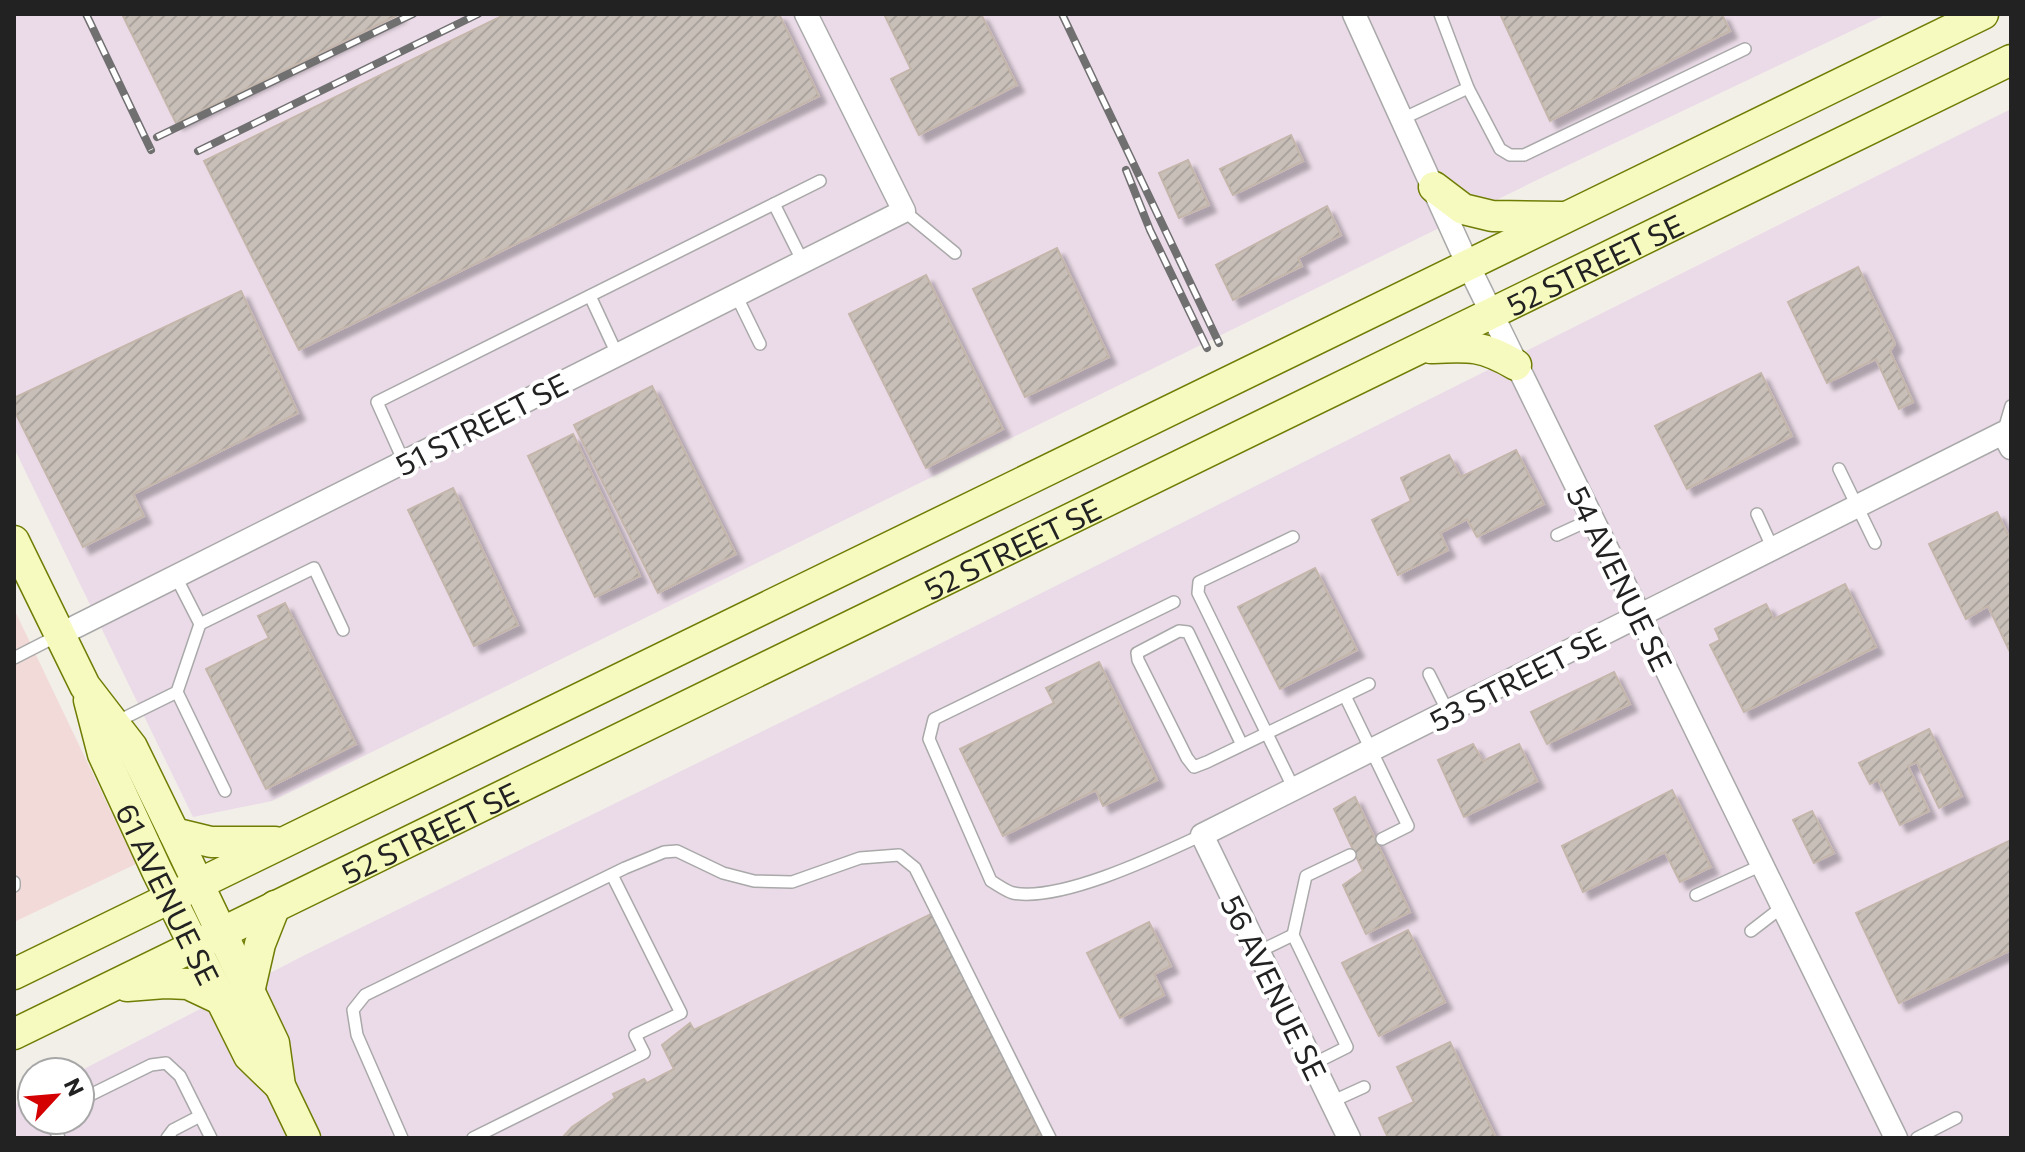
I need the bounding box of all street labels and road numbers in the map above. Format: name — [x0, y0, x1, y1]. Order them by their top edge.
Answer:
street label: 52 STREET SE — [1500, 205, 1689, 322]
street label: 51 STREET SE — [389, 364, 573, 482]
street label: 54 AVENUE SE — [1560, 479, 1682, 677]
street label: 52 STREET SE — [917, 489, 1106, 606]
street label: 53 STREET SE — [1423, 618, 1611, 738]
street label: 52 STREET SE — [335, 773, 524, 890]
street label: 61 AVENUE SE — [110, 797, 229, 990]
street label: 56 AVENUE SE — [1214, 888, 1336, 1086]

